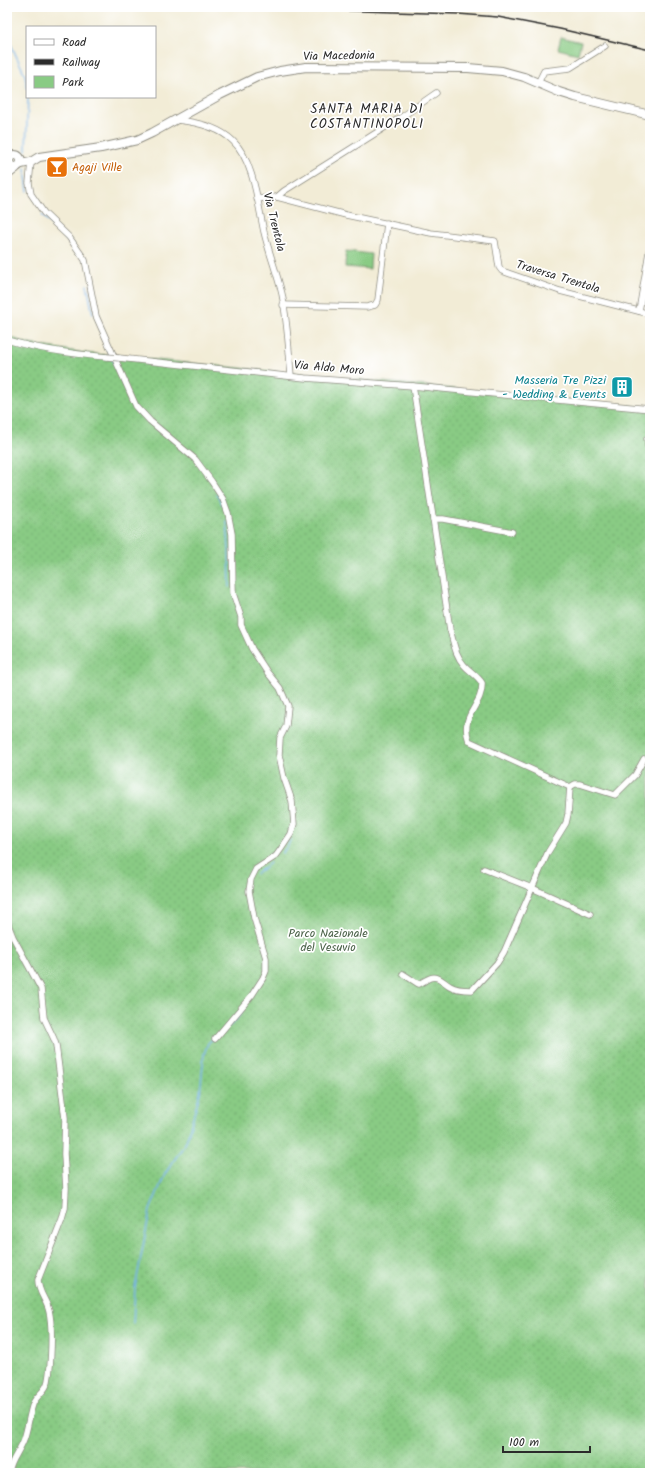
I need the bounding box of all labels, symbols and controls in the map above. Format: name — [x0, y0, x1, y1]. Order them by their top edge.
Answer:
legend — [26, 26, 156, 98]
text: Road — [62, 33, 87, 52]
street label: Via Macedonia — [303, 46, 375, 66]
text: Railway — [62, 53, 100, 72]
text: Park — [62, 73, 84, 92]
district label: SANTA MARIA DI COSTANTINOPOLI — [310, 99, 424, 135]
bar icon: Agaji Ville — [44, 154, 70, 180]
place label: Agaji Ville — [72, 158, 122, 177]
street label: Via Trentola — [257, 190, 291, 254]
street label: Traversa Trentola — [514, 255, 603, 299]
street label: Via Aldo Moro — [293, 355, 365, 381]
place label: Masseria Tre Pizzi - Wedding & Events — [502, 371, 607, 404]
building icon: Masseria Tre Pizzi - Wedding & Events — [609, 374, 635, 400]
park label: Parco Nazionale del Vesuvio — [288, 924, 368, 957]
scale bar — [503, 1428, 590, 1454]
text: 100 m — [509, 1433, 540, 1452]

